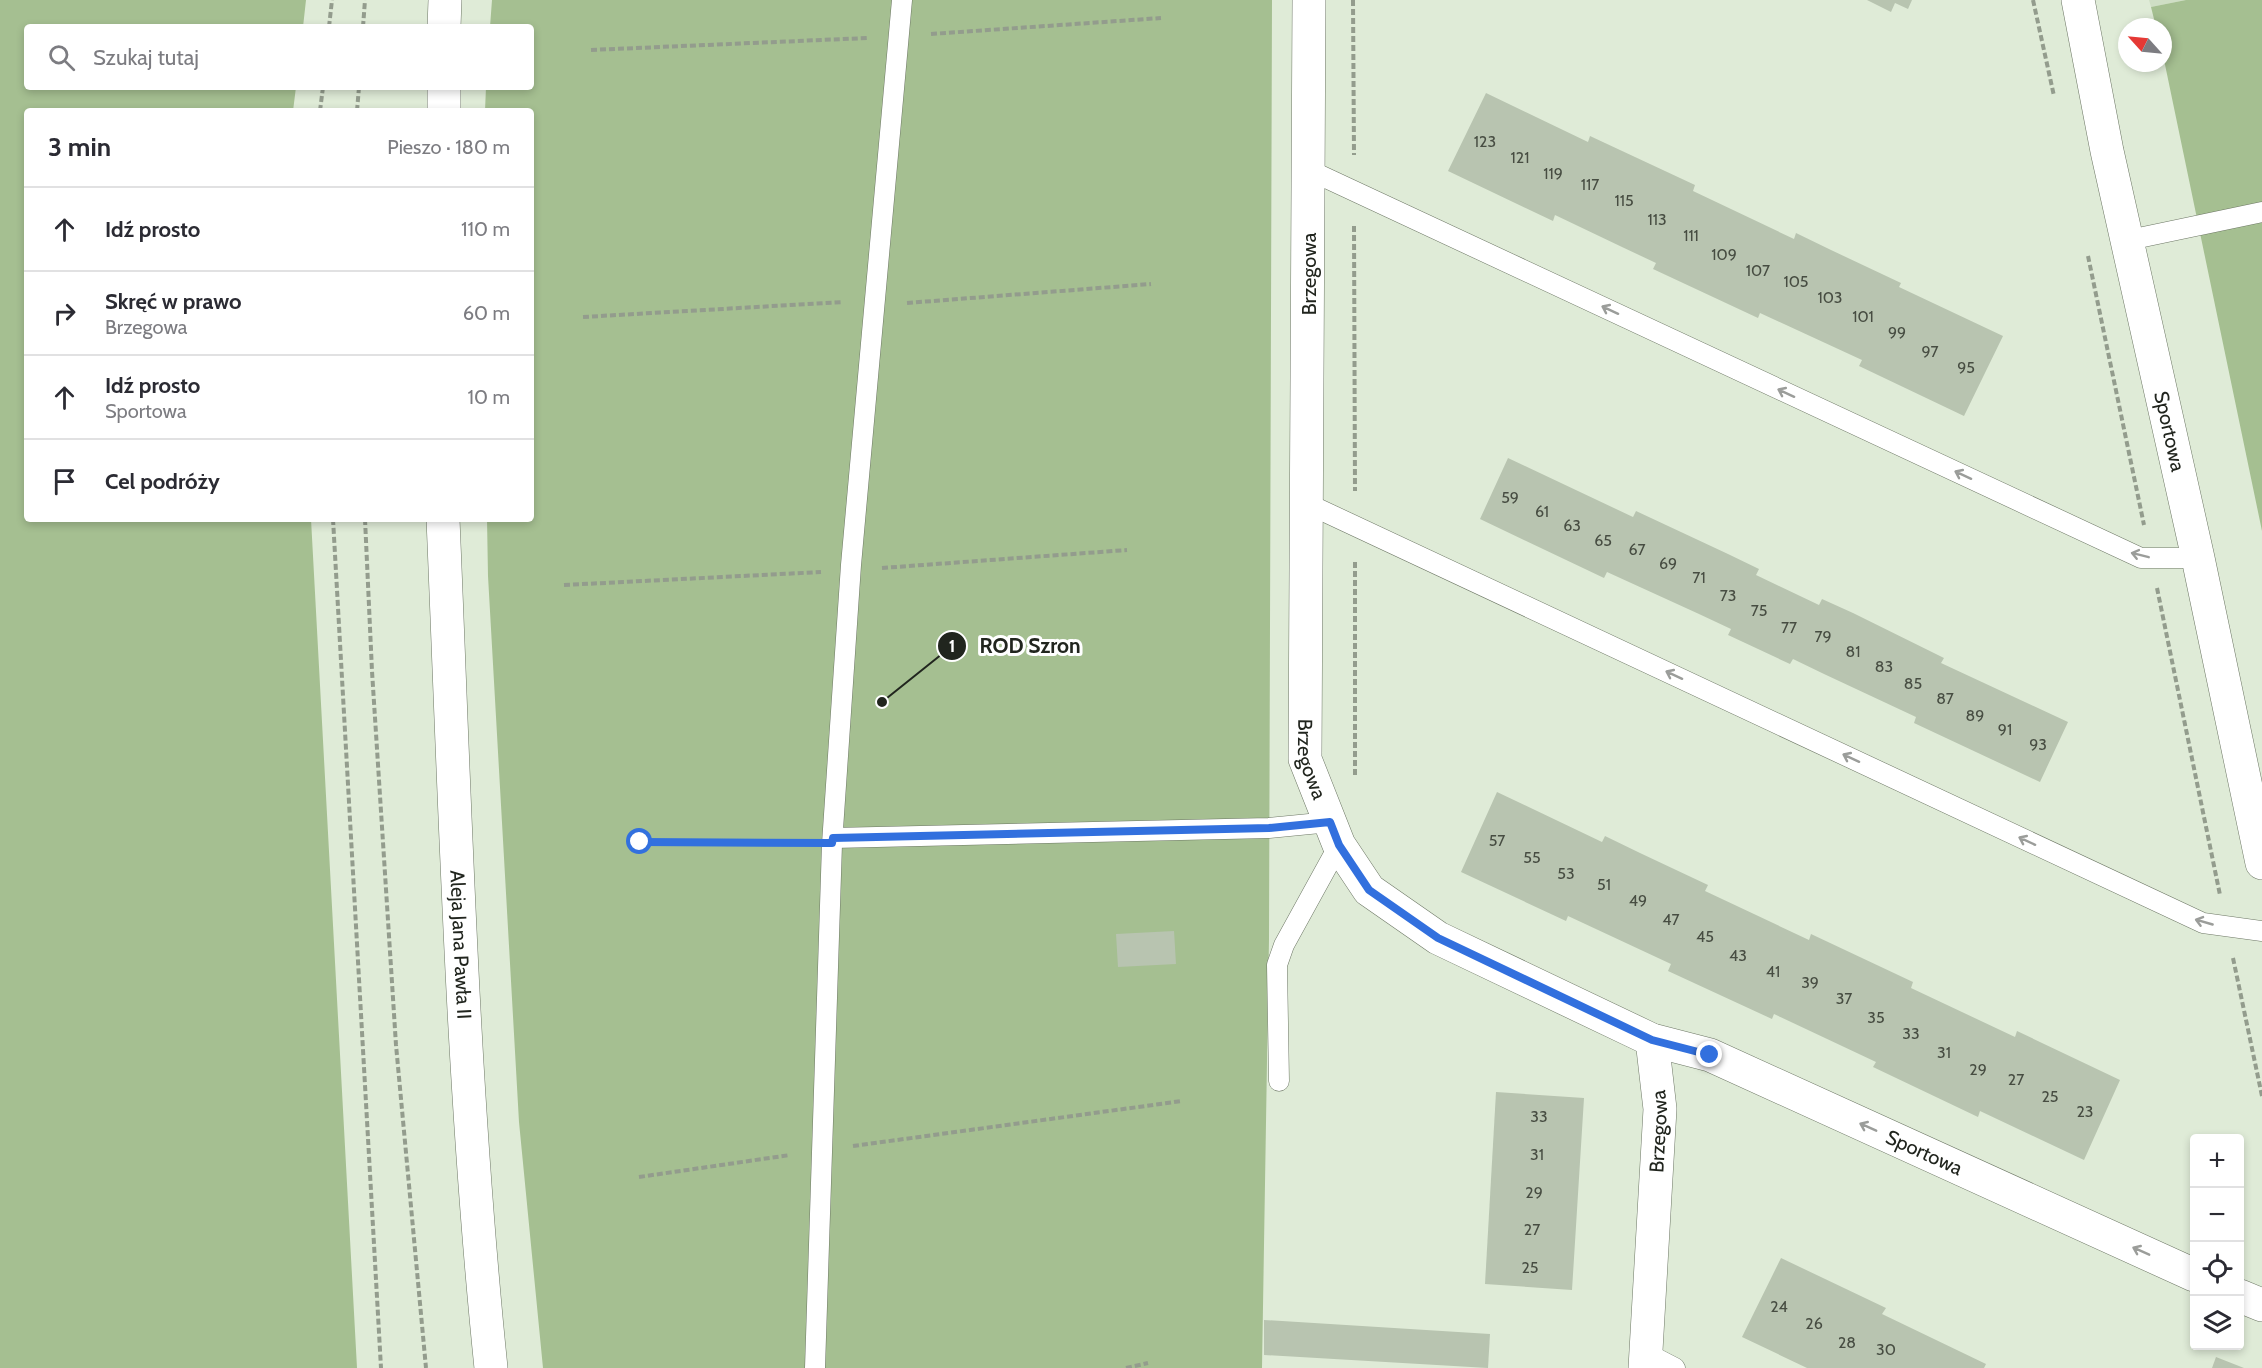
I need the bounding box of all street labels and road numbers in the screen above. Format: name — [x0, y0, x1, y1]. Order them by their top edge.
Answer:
street label: Brzegowa — [1297, 232, 1321, 315]
street label: Sportowa — [2149, 389, 2190, 474]
street label: Brzegowa — [1293, 719, 1332, 803]
street label: Aleja Jana Pawła II — [445, 870, 476, 1020]
street label: Brzegowa — [1644, 1089, 1673, 1173]
street label: Sportowa — [1882, 1125, 1967, 1180]

